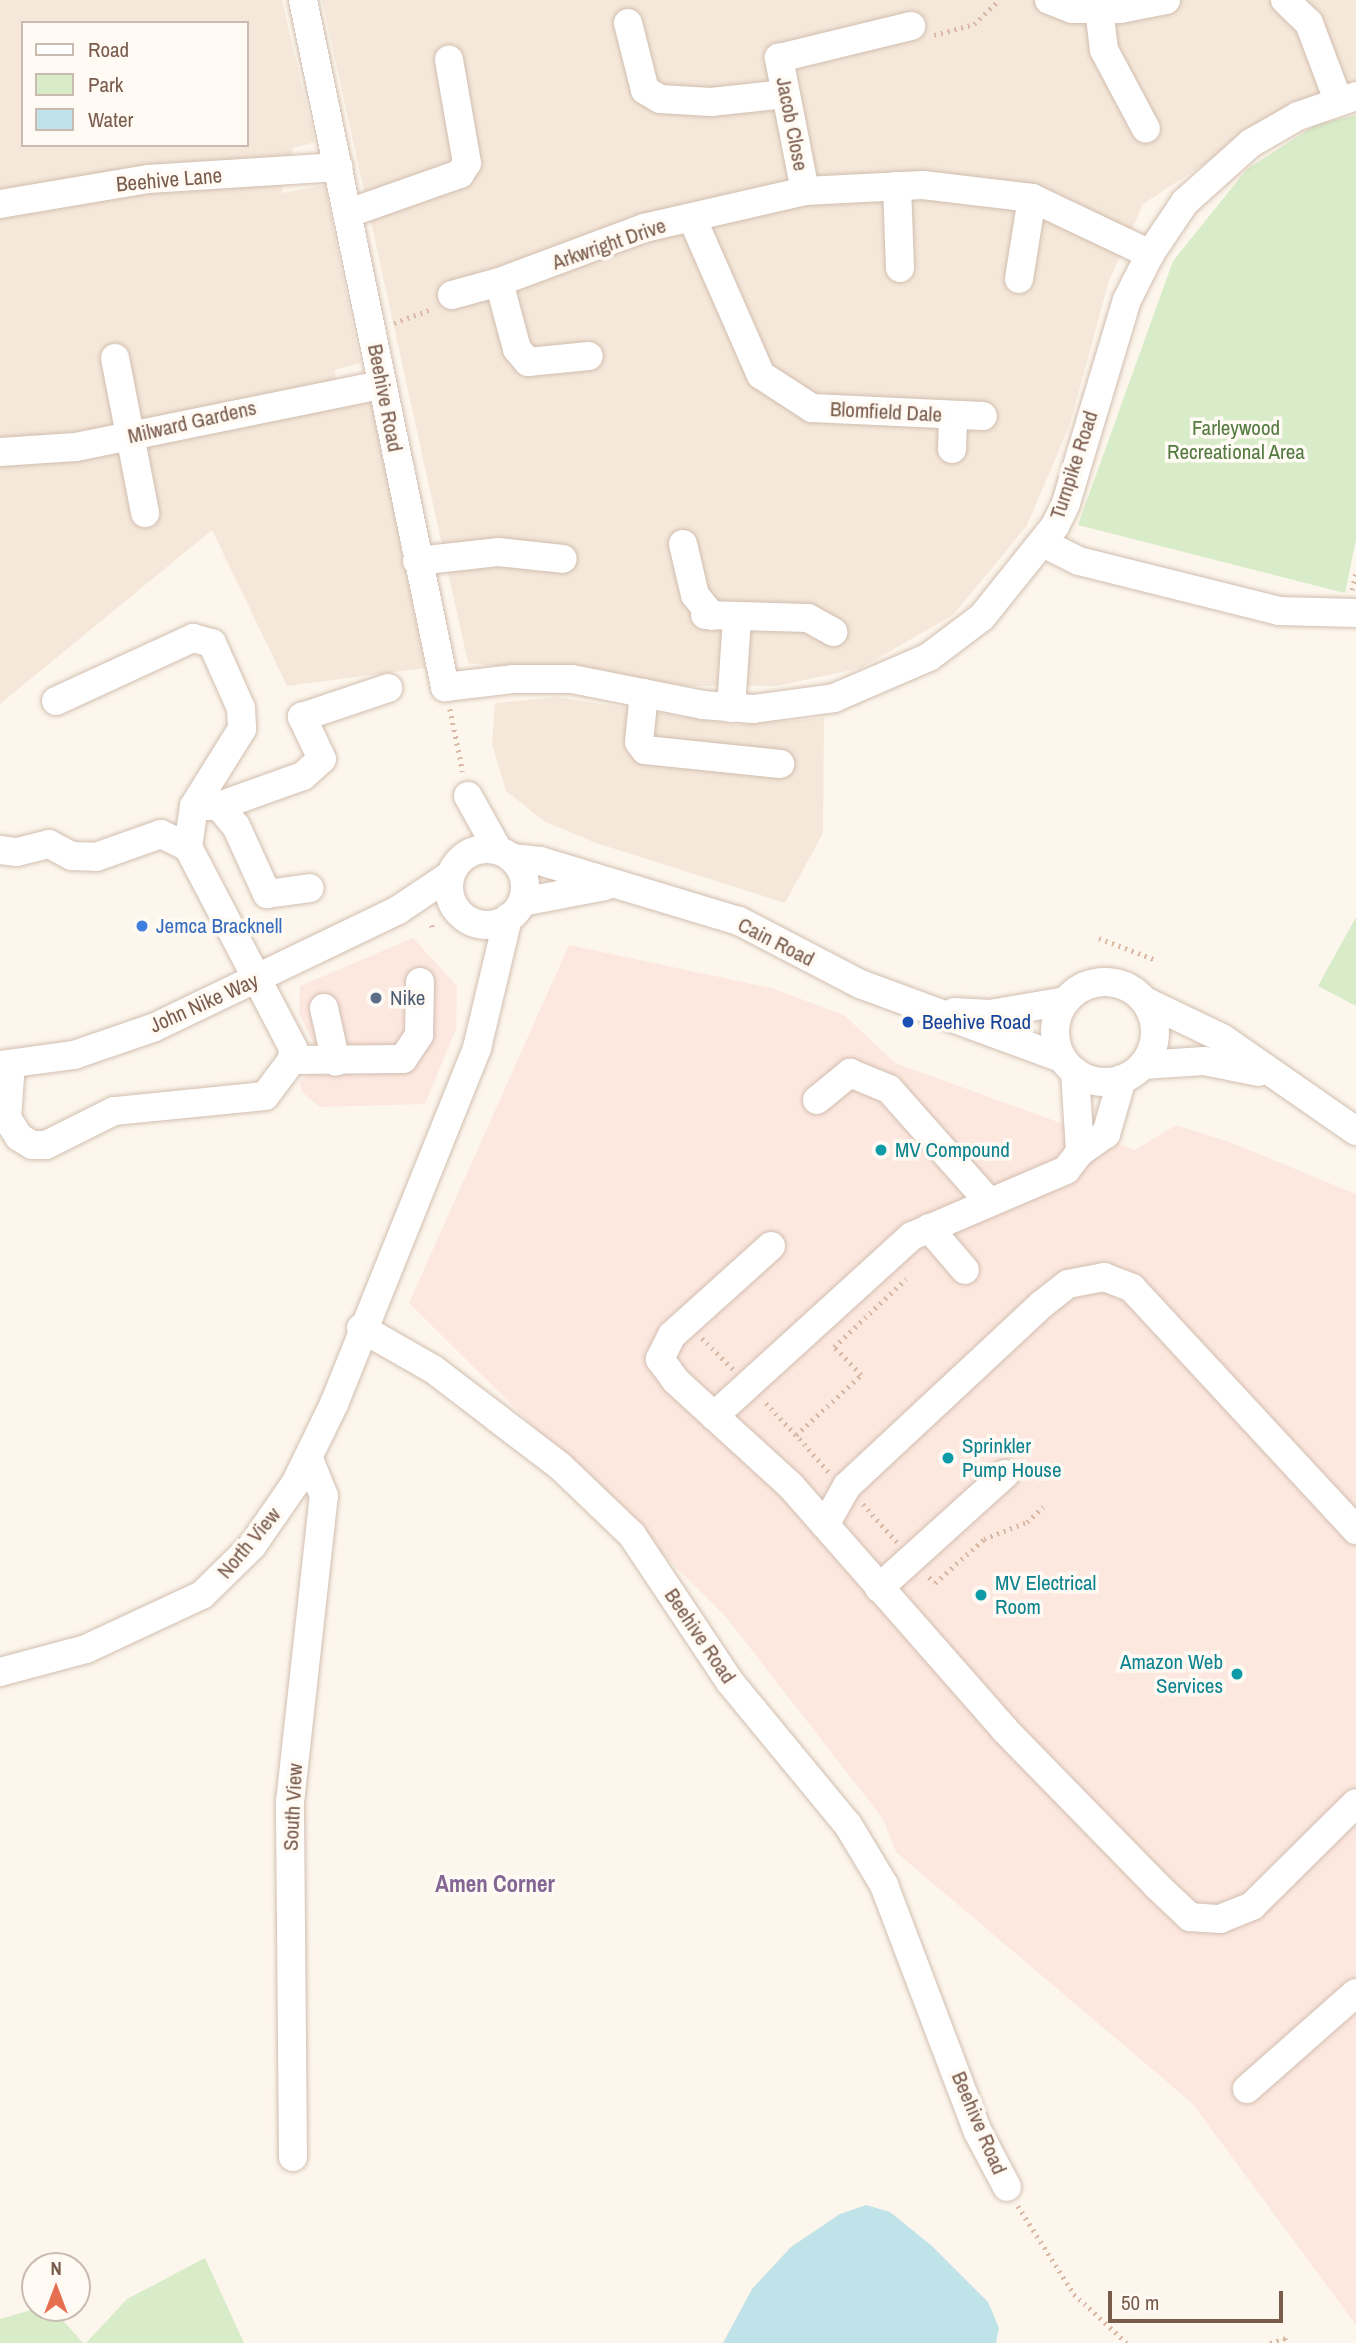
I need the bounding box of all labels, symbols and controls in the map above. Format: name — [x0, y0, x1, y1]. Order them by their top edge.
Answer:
legend — [21, 21, 248, 147]
text: Road — [88, 35, 129, 64]
text: Park — [88, 70, 123, 99]
street label: Jacob Close — [771, 75, 813, 173]
text: Water — [88, 105, 133, 134]
street label: Beehive Lane — [115, 163, 223, 197]
street label: Arkwright Drive — [549, 213, 669, 275]
street label: Beehive Road — [362, 342, 408, 454]
street label: Milward Gardens — [125, 395, 259, 449]
street label: Blomfield Dale — [829, 396, 943, 428]
street label: Turnpike Road — [1045, 408, 1103, 522]
park label: Farleywood Recreational Area — [1167, 415, 1305, 465]
street label: Cain Road — [734, 912, 818, 972]
place label: Jemca Bracknell — [156, 913, 282, 939]
marker: Jemca Bracknell — [134, 918, 150, 934]
street label: John Nike Way — [146, 968, 262, 1038]
place label: Nike — [390, 985, 425, 1011]
marker: Nike — [368, 990, 384, 1006]
place label: Beehive Road — [922, 1009, 1031, 1035]
marker: Beehive Road — [900, 1014, 916, 1030]
place label: MV Compound — [895, 1137, 1010, 1163]
marker: MV Compound — [873, 1142, 889, 1158]
place label: Sprinkler Pump House — [962, 1433, 1062, 1483]
marker: Sprinkler Pump House — [940, 1450, 956, 1466]
street label: North View — [212, 1502, 286, 1584]
place label: MV Electrical Room — [995, 1570, 1096, 1620]
street label: Beehive Road — [659, 1584, 741, 1688]
marker: MV Electrical Room — [973, 1587, 989, 1603]
place label: Amazon Web Services — [1120, 1649, 1223, 1699]
marker: Amazon Web Services — [1229, 1666, 1245, 1682]
street label: South View — [278, 1763, 308, 1851]
district label: Amen Corner — [435, 1870, 555, 1898]
street label: Beehive Road — [946, 2068, 1012, 2178]
north arrow — [21, 2252, 91, 2322]
text: N — [50, 2255, 62, 2281]
scale bar — [1111, 2276, 1286, 2320]
text: 50 m — [1121, 2288, 1159, 2317]

